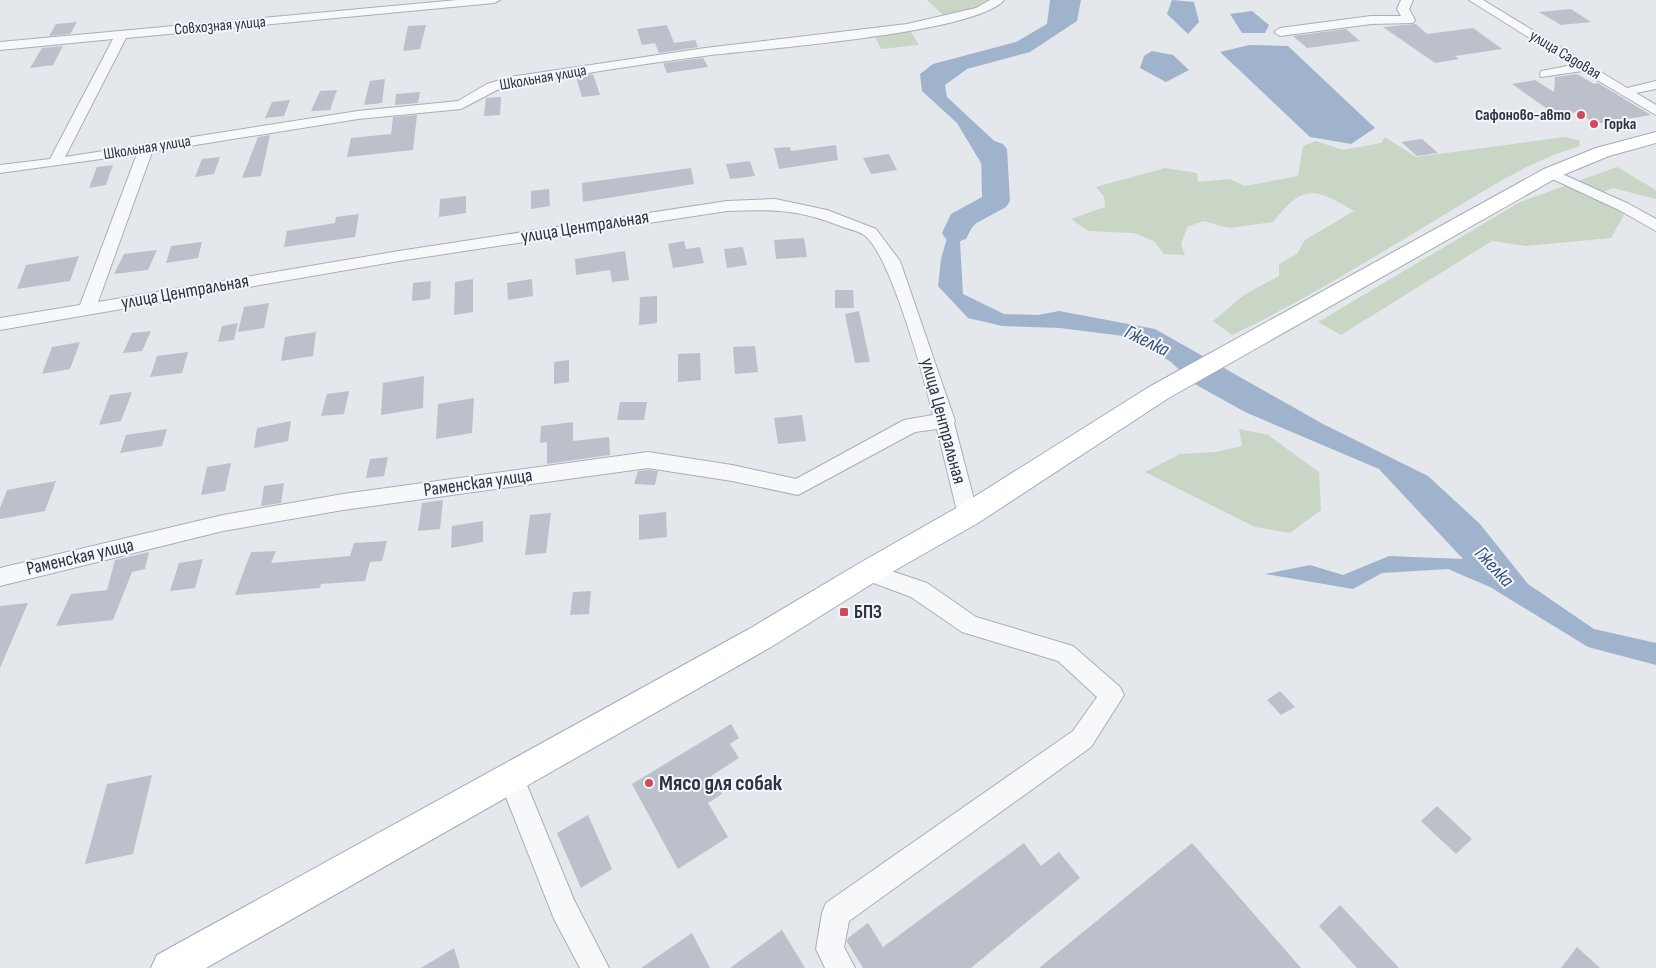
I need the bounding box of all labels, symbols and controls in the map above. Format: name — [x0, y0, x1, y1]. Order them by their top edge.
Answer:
street label: Совхозная улица — [173, 13, 267, 39]
street label: улица Садовая — [1526, 26, 1604, 84]
street label: Школьная улица — [498, 61, 588, 95]
place label: Сафоново-авто — [1475, 106, 1571, 125]
marker: Сафоново-авто — [1575, 109, 1587, 121]
place label: Горка — [1604, 115, 1636, 134]
marker: Горка — [1588, 118, 1600, 130]
street label: Школьная улица — [102, 132, 192, 164]
street label: улица Центральная — [519, 206, 651, 248]
street label: улица Центральная — [119, 269, 251, 315]
water label: Гжелка — [1121, 320, 1173, 362]
street label: улица Центральная — [915, 356, 971, 486]
street label: Раменская улица — [422, 464, 534, 502]
street label: Раменская улица — [24, 533, 136, 581]
water label: Гжелка — [1469, 542, 1519, 592]
place label: БПЗ — [854, 601, 882, 624]
marker: БПЗ — [838, 606, 850, 618]
place label: Мясо для собак — [659, 770, 783, 797]
marker: Мясо для собак — [643, 777, 655, 789]

